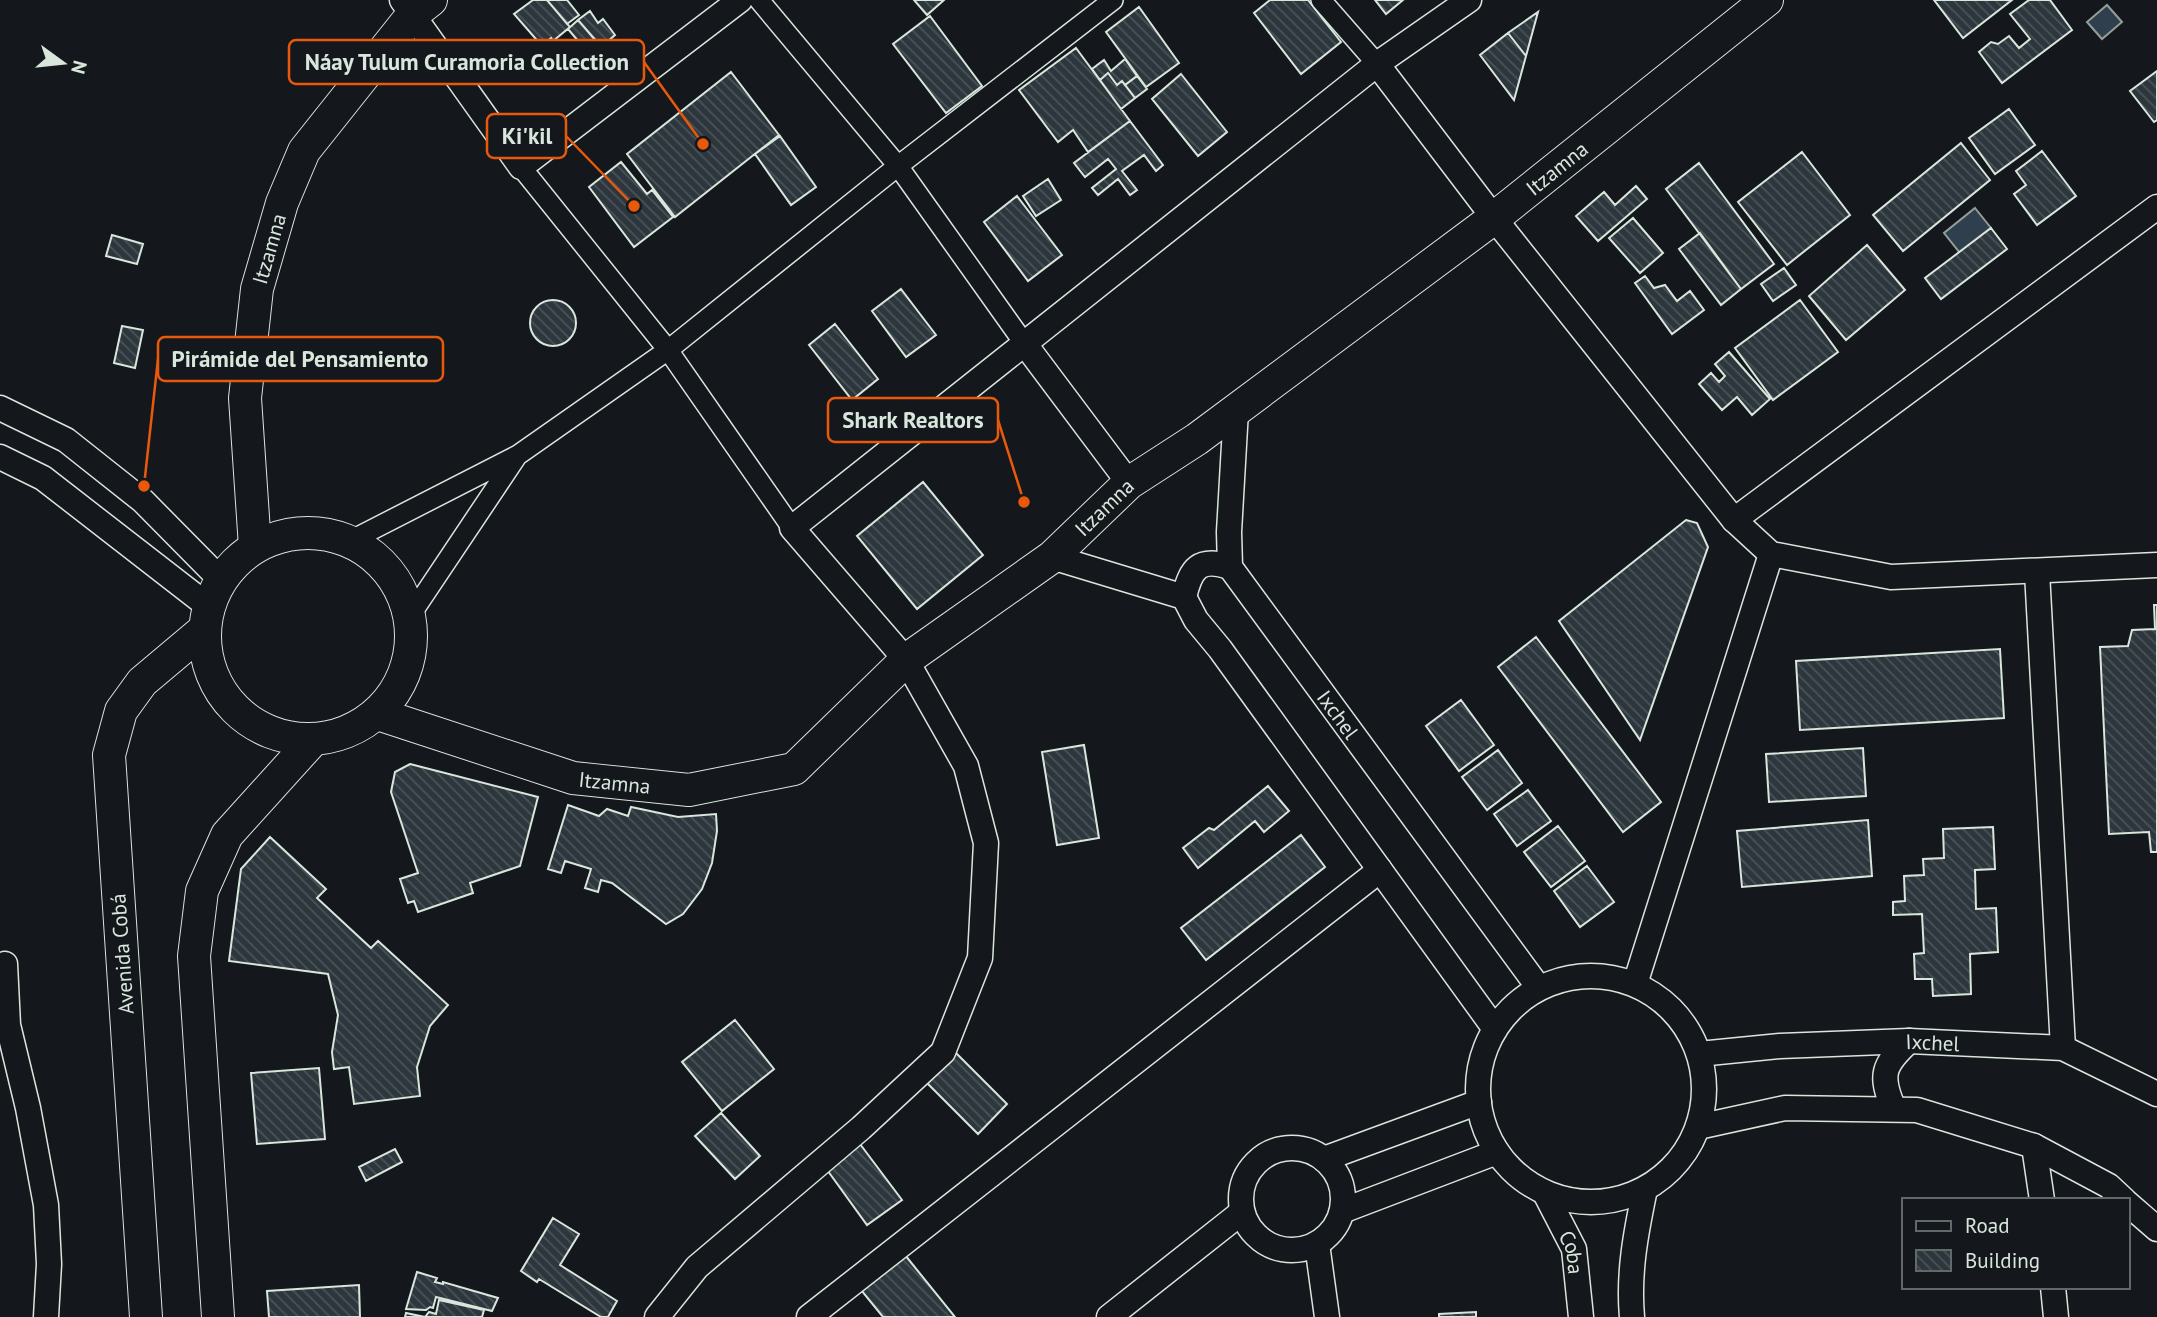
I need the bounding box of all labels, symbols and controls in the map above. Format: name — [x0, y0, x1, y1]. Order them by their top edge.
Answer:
north arrow — [28, 28, 98, 98]
callout: Náay Tulum Curamoria Collection — [289, 40, 644, 84]
text: Náay Tulum Curamoria Collection — [305, 47, 629, 76]
text: N — [66, 58, 93, 77]
callout: Ki'kil — [487, 114, 566, 158]
text: Ki'kil — [502, 121, 553, 150]
street label: Itzamna — [1520, 135, 1593, 201]
street label: Itzamna — [246, 210, 292, 287]
callout: Pirámide del Pensamiento — [158, 337, 443, 381]
text: Pirámide del Pensamiento — [172, 344, 428, 373]
callout: Shark Realtors — [828, 398, 998, 442]
text: Shark Realtors — [842, 405, 984, 434]
street label: Itzamna — [1069, 472, 1139, 542]
street label: Ixchel — [1311, 685, 1365, 744]
street label: Itzamna — [577, 765, 652, 799]
street label: Avenida Cobá — [104, 893, 140, 1015]
street label: Ixchel — [1905, 1027, 1960, 1057]
legend — [1902, 1198, 2129, 1289]
text: Road — [1965, 1212, 2009, 1239]
street label: Coba — [1553, 1226, 1590, 1275]
text: Building — [1965, 1247, 2040, 1274]

